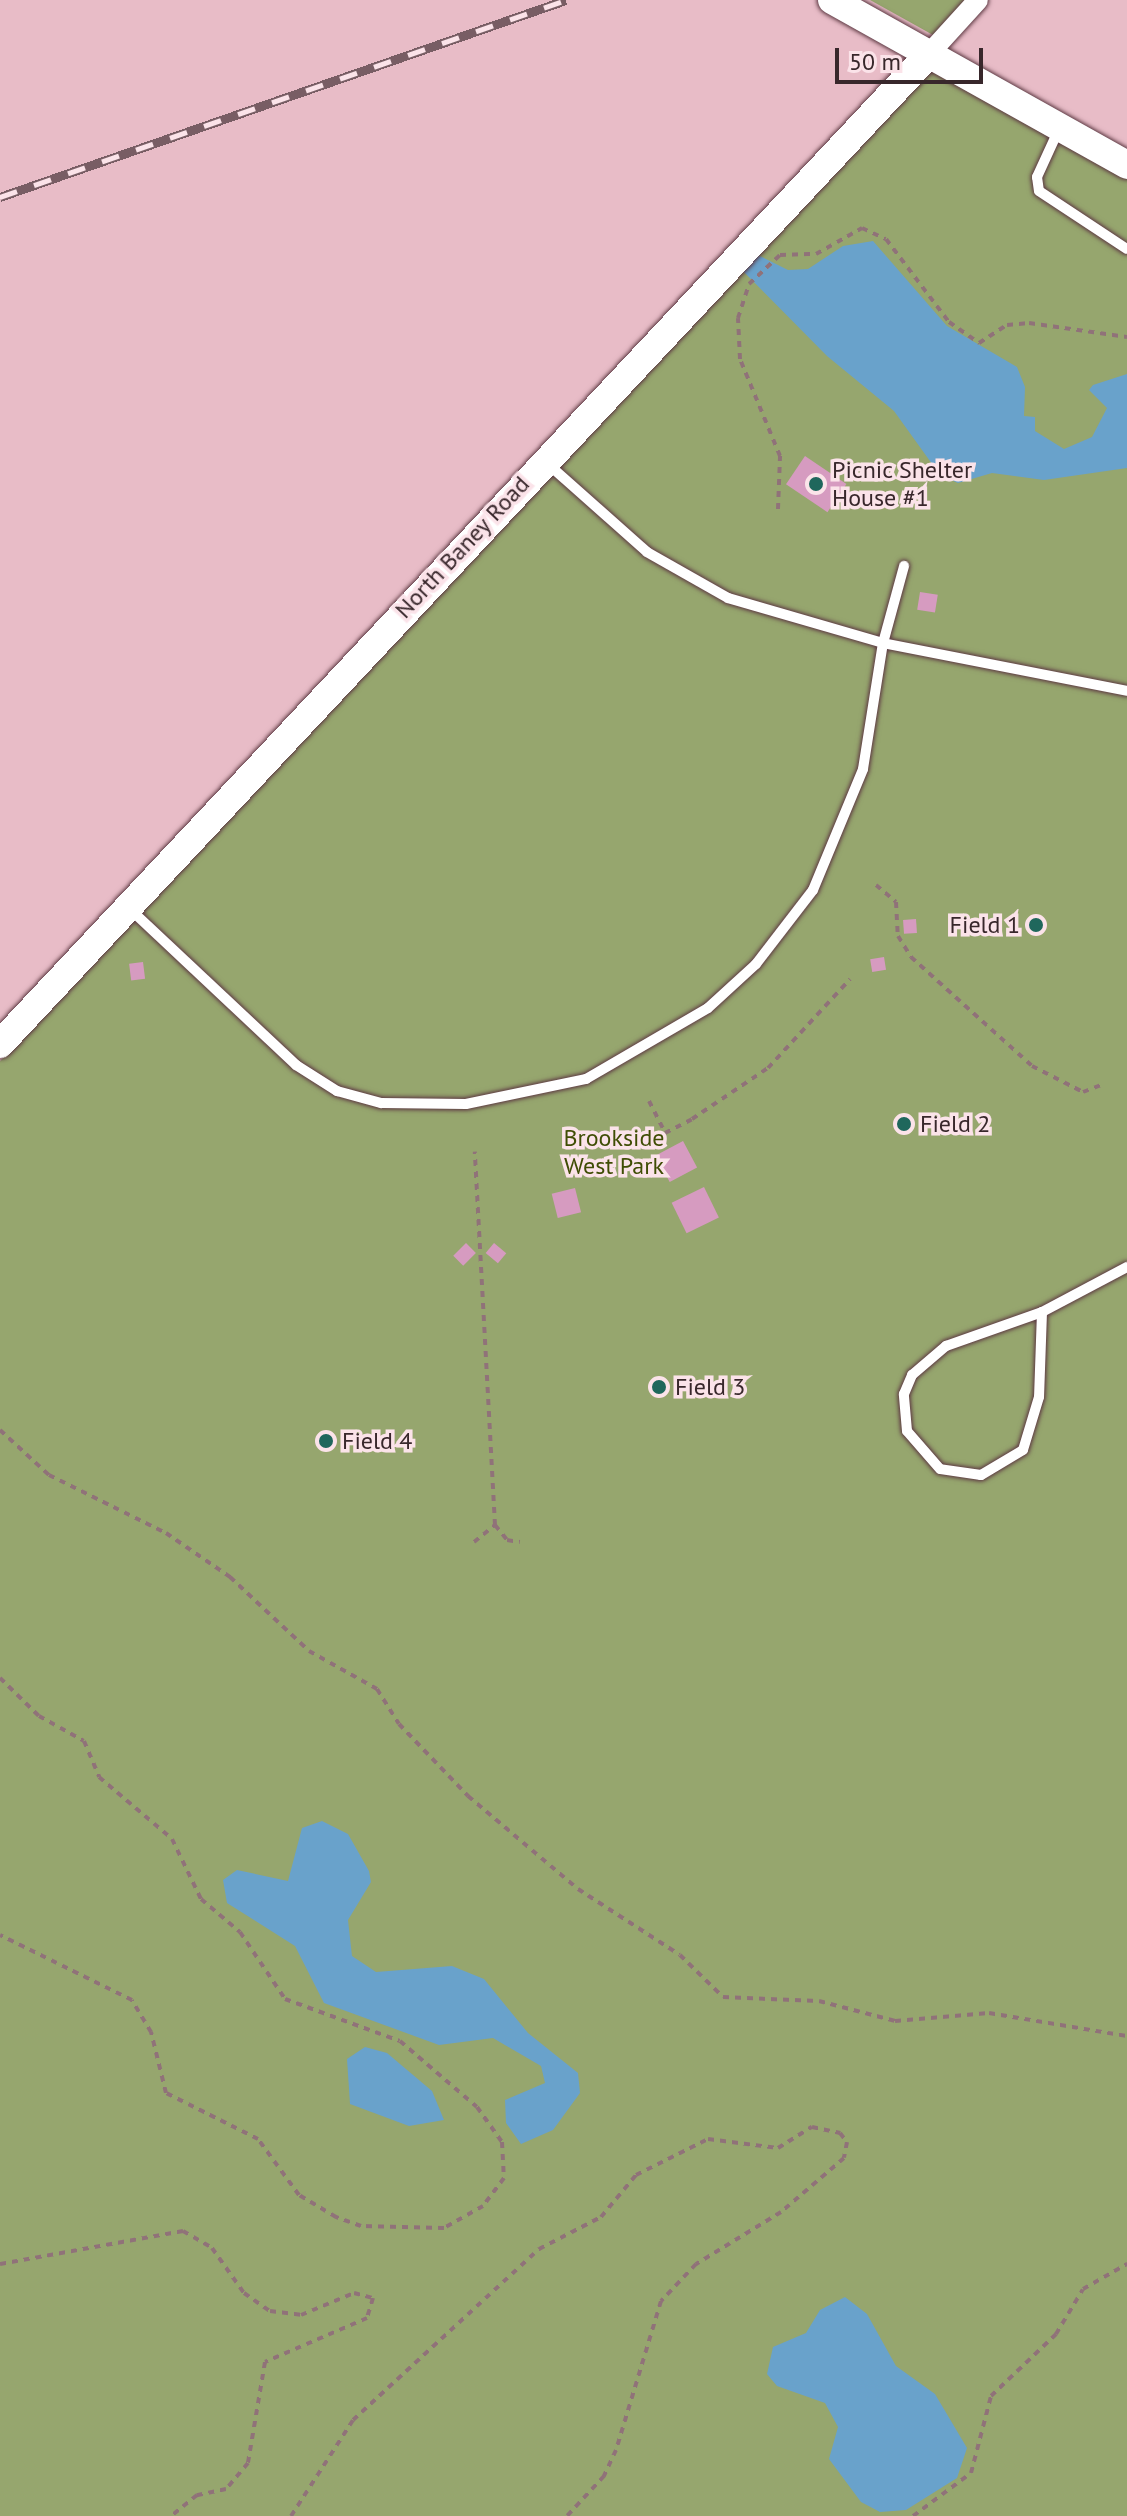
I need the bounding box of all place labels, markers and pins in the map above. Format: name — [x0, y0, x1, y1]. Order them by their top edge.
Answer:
place label: Picnic Shelter House #1 — [832, 456, 973, 512]
marker: Picnic Shelter House #1 — [807, 475, 825, 493]
place label: Field 1 — [950, 911, 1020, 939]
marker: Field 1 — [1027, 916, 1045, 934]
place label: Field 2 — [920, 1110, 990, 1138]
marker: Field 2 — [895, 1115, 913, 1133]
place label: Field 3 — [675, 1373, 745, 1401]
marker: Field 3 — [650, 1378, 668, 1396]
place label: Field 4 — [342, 1427, 412, 1455]
marker: Field 4 — [317, 1432, 335, 1450]

